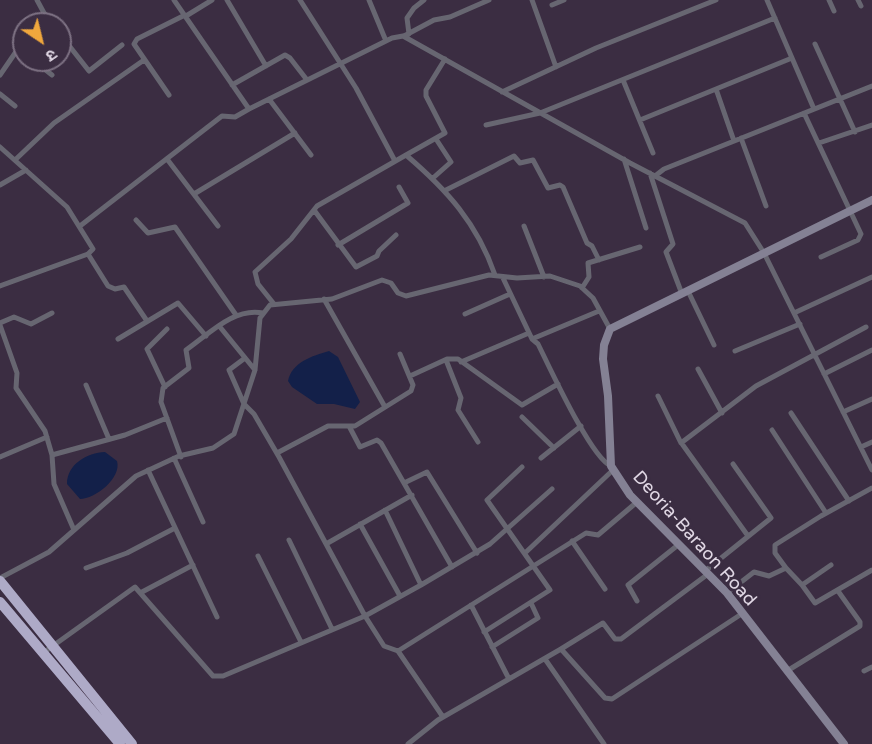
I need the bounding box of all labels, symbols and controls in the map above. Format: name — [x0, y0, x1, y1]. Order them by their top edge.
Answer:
north arrow — [12, 12, 72, 72]
text: उ — [42, 44, 61, 66]
street label: Deoria-Baraon Road — [628, 467, 760, 611]

